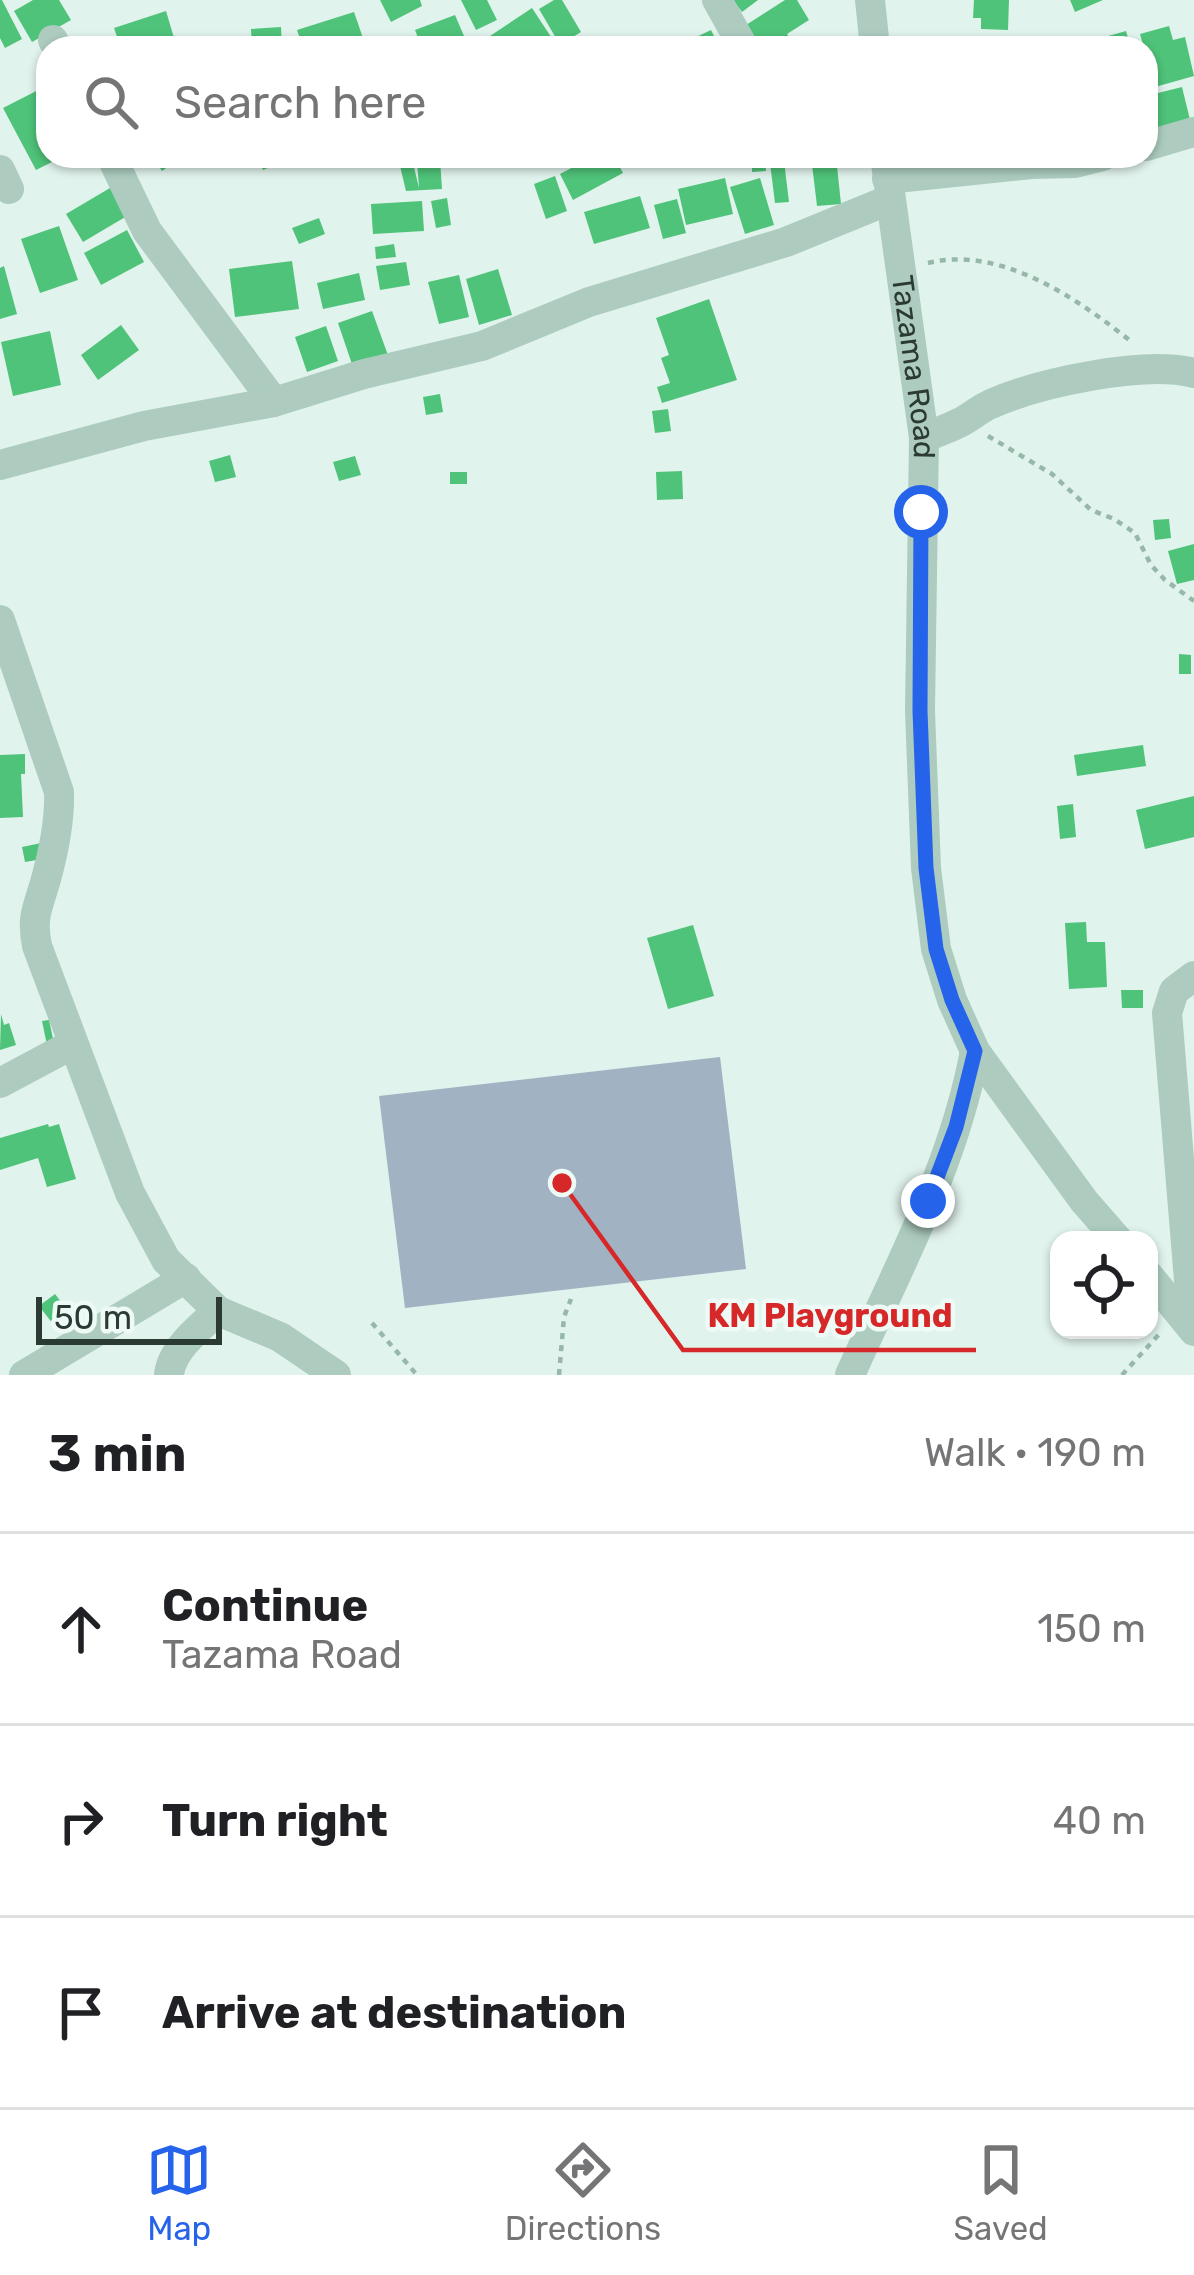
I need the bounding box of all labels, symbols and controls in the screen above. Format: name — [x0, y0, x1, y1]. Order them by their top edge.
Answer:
search box — [36, 36, 1158, 168]
icon: search — [78, 69, 144, 135]
text: Search here — [174, 76, 426, 129]
street label: Tazama Road — [884, 273, 942, 459]
route start — [894, 485, 948, 539]
route end — [901, 1174, 955, 1228]
map controls — [1050, 1231, 1158, 1339]
button: locate — [1050, 1231, 1158, 1339]
callout: KM Playground — [683, 1281, 976, 1350]
scale bar — [36, 1291, 222, 1344]
text: KM Playground — [707, 1296, 953, 1335]
text: 50 m — [54, 1298, 132, 1337]
text: 3 min — [48, 1423, 187, 1484]
text: Walk · 190 m — [924, 1430, 1146, 1476]
text: Continue — [162, 1579, 368, 1632]
icon: ahead — [48, 1596, 114, 1662]
text: 150 m — [1037, 1606, 1146, 1652]
text: Tazama Road — [162, 1632, 402, 1678]
icon: right — [48, 1788, 114, 1854]
text: Turn right — [162, 1794, 388, 1847]
text: 40 m — [1053, 1798, 1146, 1844]
icon: arrive — [48, 1980, 114, 2046]
text: Arrive at destination — [162, 1986, 627, 2039]
tab: Map — [146, 2137, 212, 2248]
tab: Directions — [505, 2137, 661, 2248]
tab: Saved — [954, 2137, 1048, 2248]

